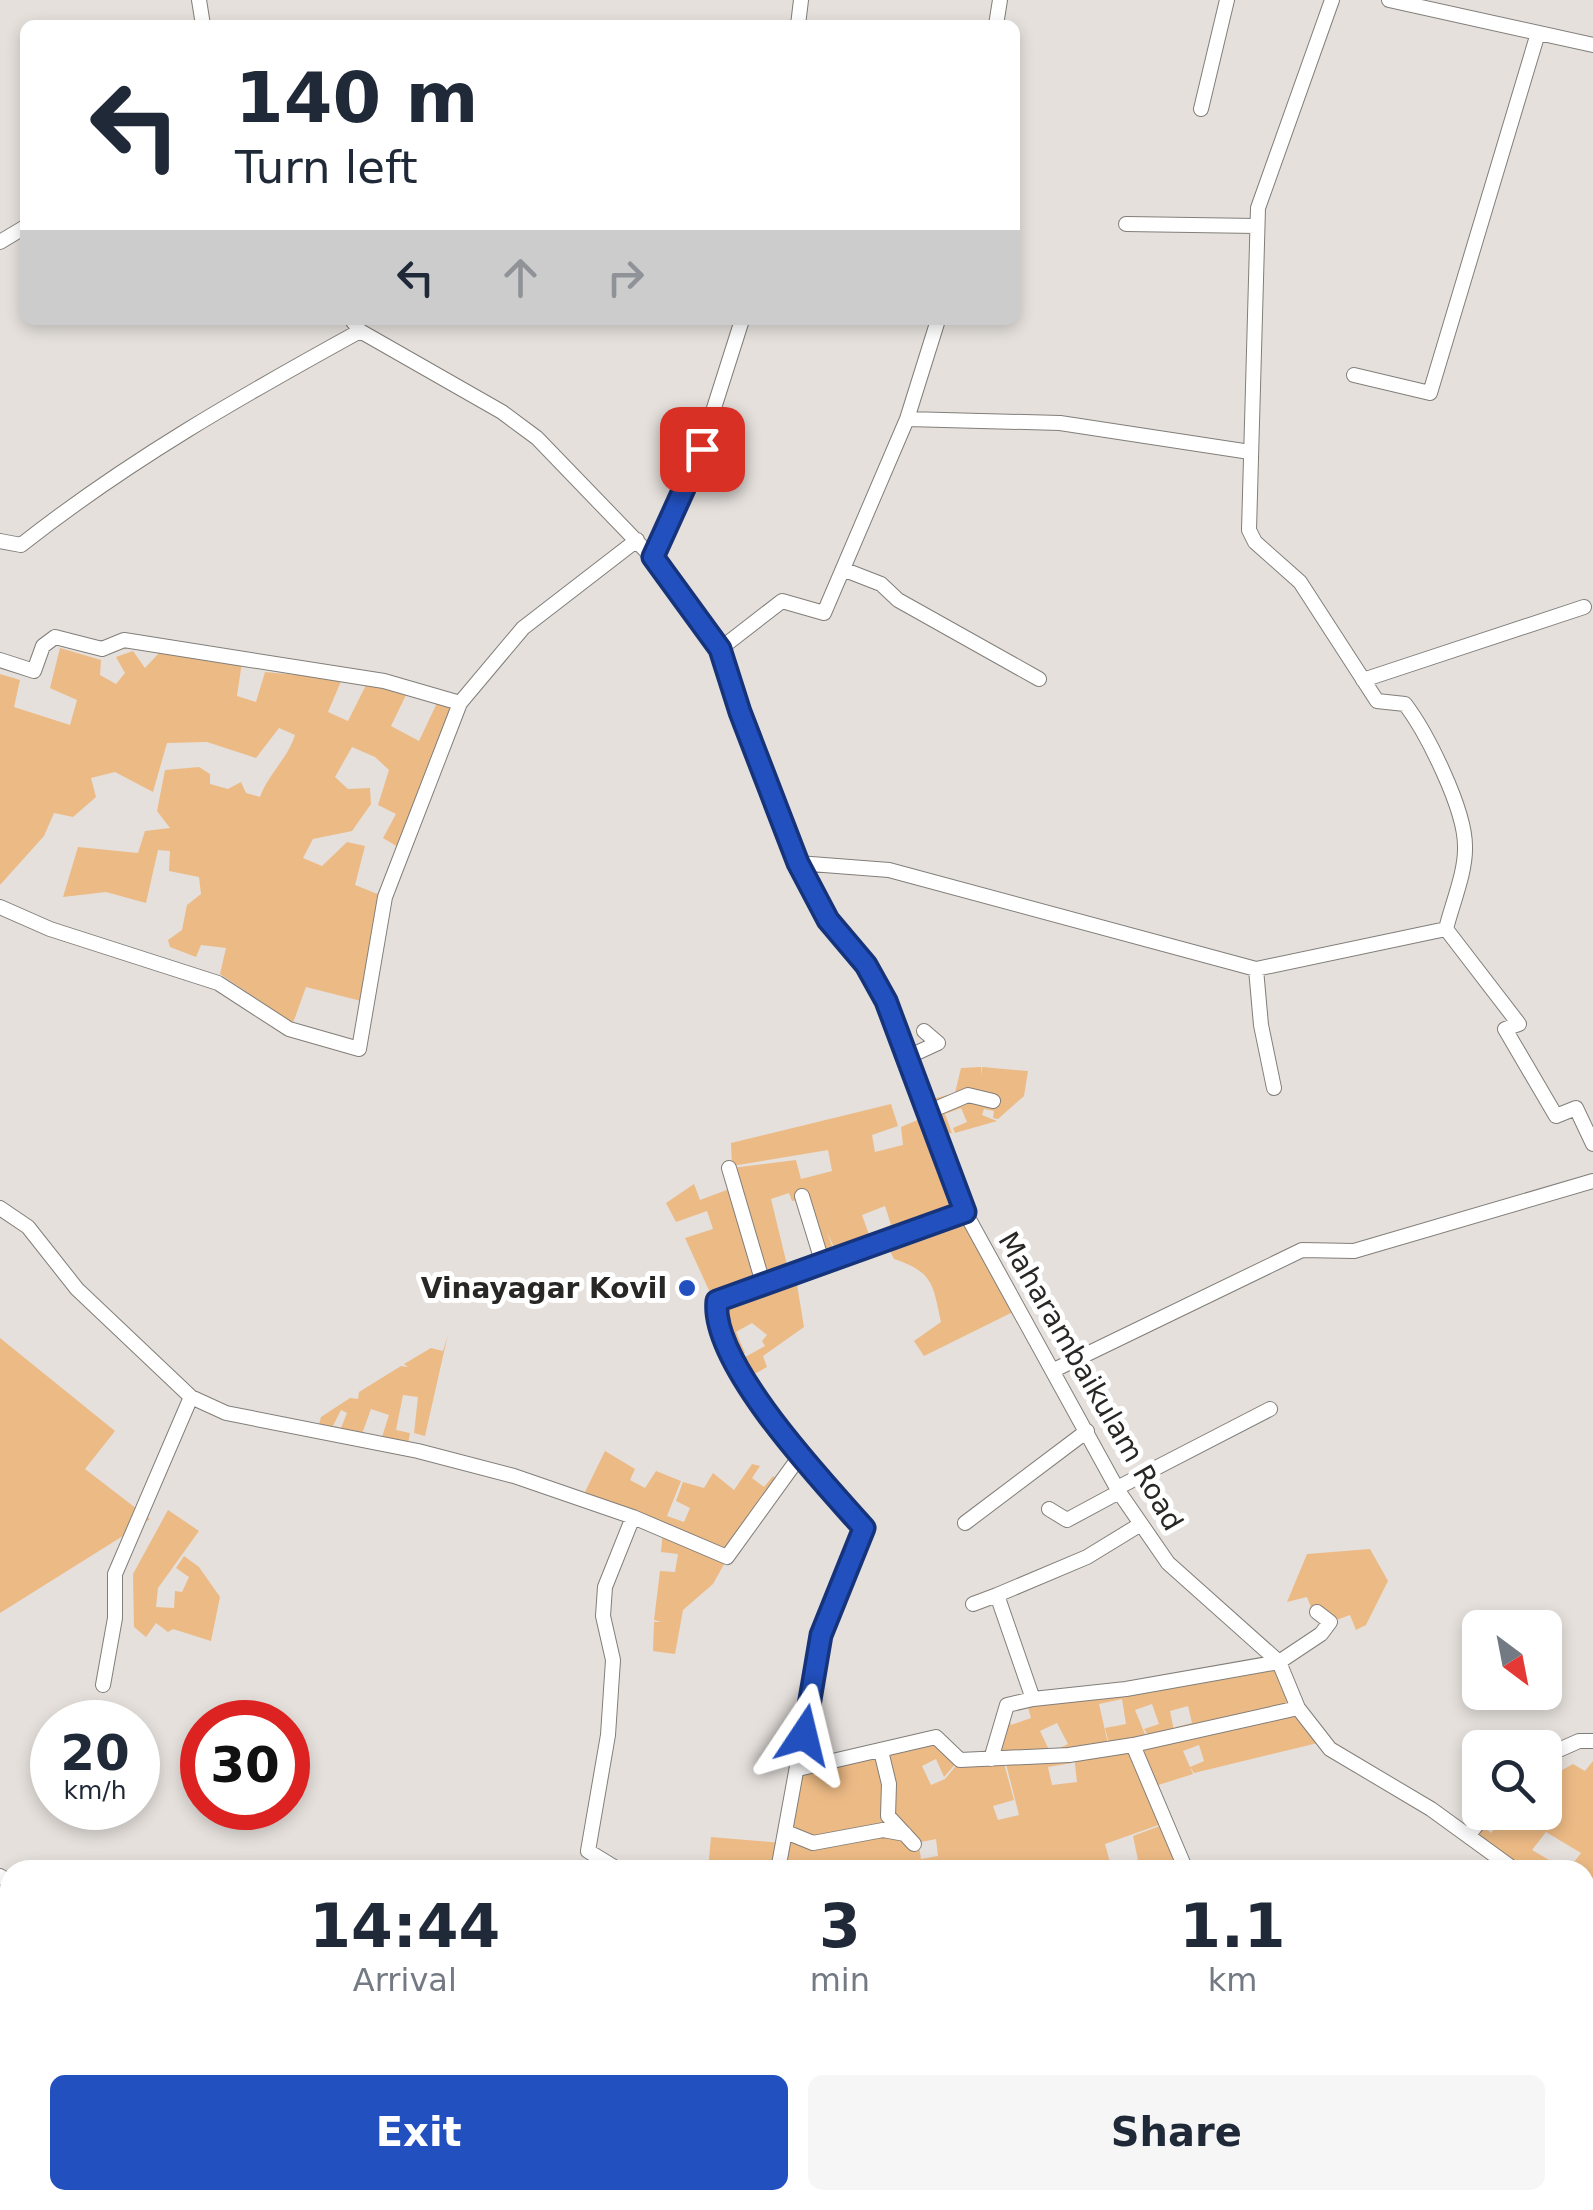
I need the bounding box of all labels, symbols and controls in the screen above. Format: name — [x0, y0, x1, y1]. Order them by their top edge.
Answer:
text: 140 m — [235, 57, 478, 139]
icon: left — [70, 60, 200, 190]
text: Turn left — [235, 141, 418, 194]
icon: left — [388, 250, 443, 305]
icon: ahead — [493, 250, 548, 305]
icon: right — [598, 250, 653, 305]
pin — [660, 407, 745, 492]
icon: arrive — [675, 422, 730, 477]
street label: Maharambaikulam Road — [991, 1226, 1190, 1536]
place label: Vinayagar Kovil — [421, 1272, 667, 1305]
marker: Vinayagar Kovil — [676, 1277, 698, 1299]
north arrow — [1462, 1610, 1562, 1710]
map controls — [1462, 1610, 1562, 1830]
position arrow — [752, 1683, 856, 1787]
speed limit sign: 30 — [180, 1700, 310, 1830]
text: 20 — [60, 1724, 130, 1782]
button: search — [1462, 1730, 1562, 1830]
text: km/h — [63, 1776, 127, 1805]
text: 14:44 — [309, 1891, 500, 1961]
text: 3 — [819, 1891, 861, 1961]
text: 1.1 — [1179, 1891, 1286, 1961]
text: Arrival — [353, 1961, 457, 1999]
text: min — [810, 1961, 870, 1999]
text: km — [1208, 1961, 1257, 1999]
button: Exit — [50, 2075, 788, 2190]
button: Share — [808, 2075, 1545, 2190]

